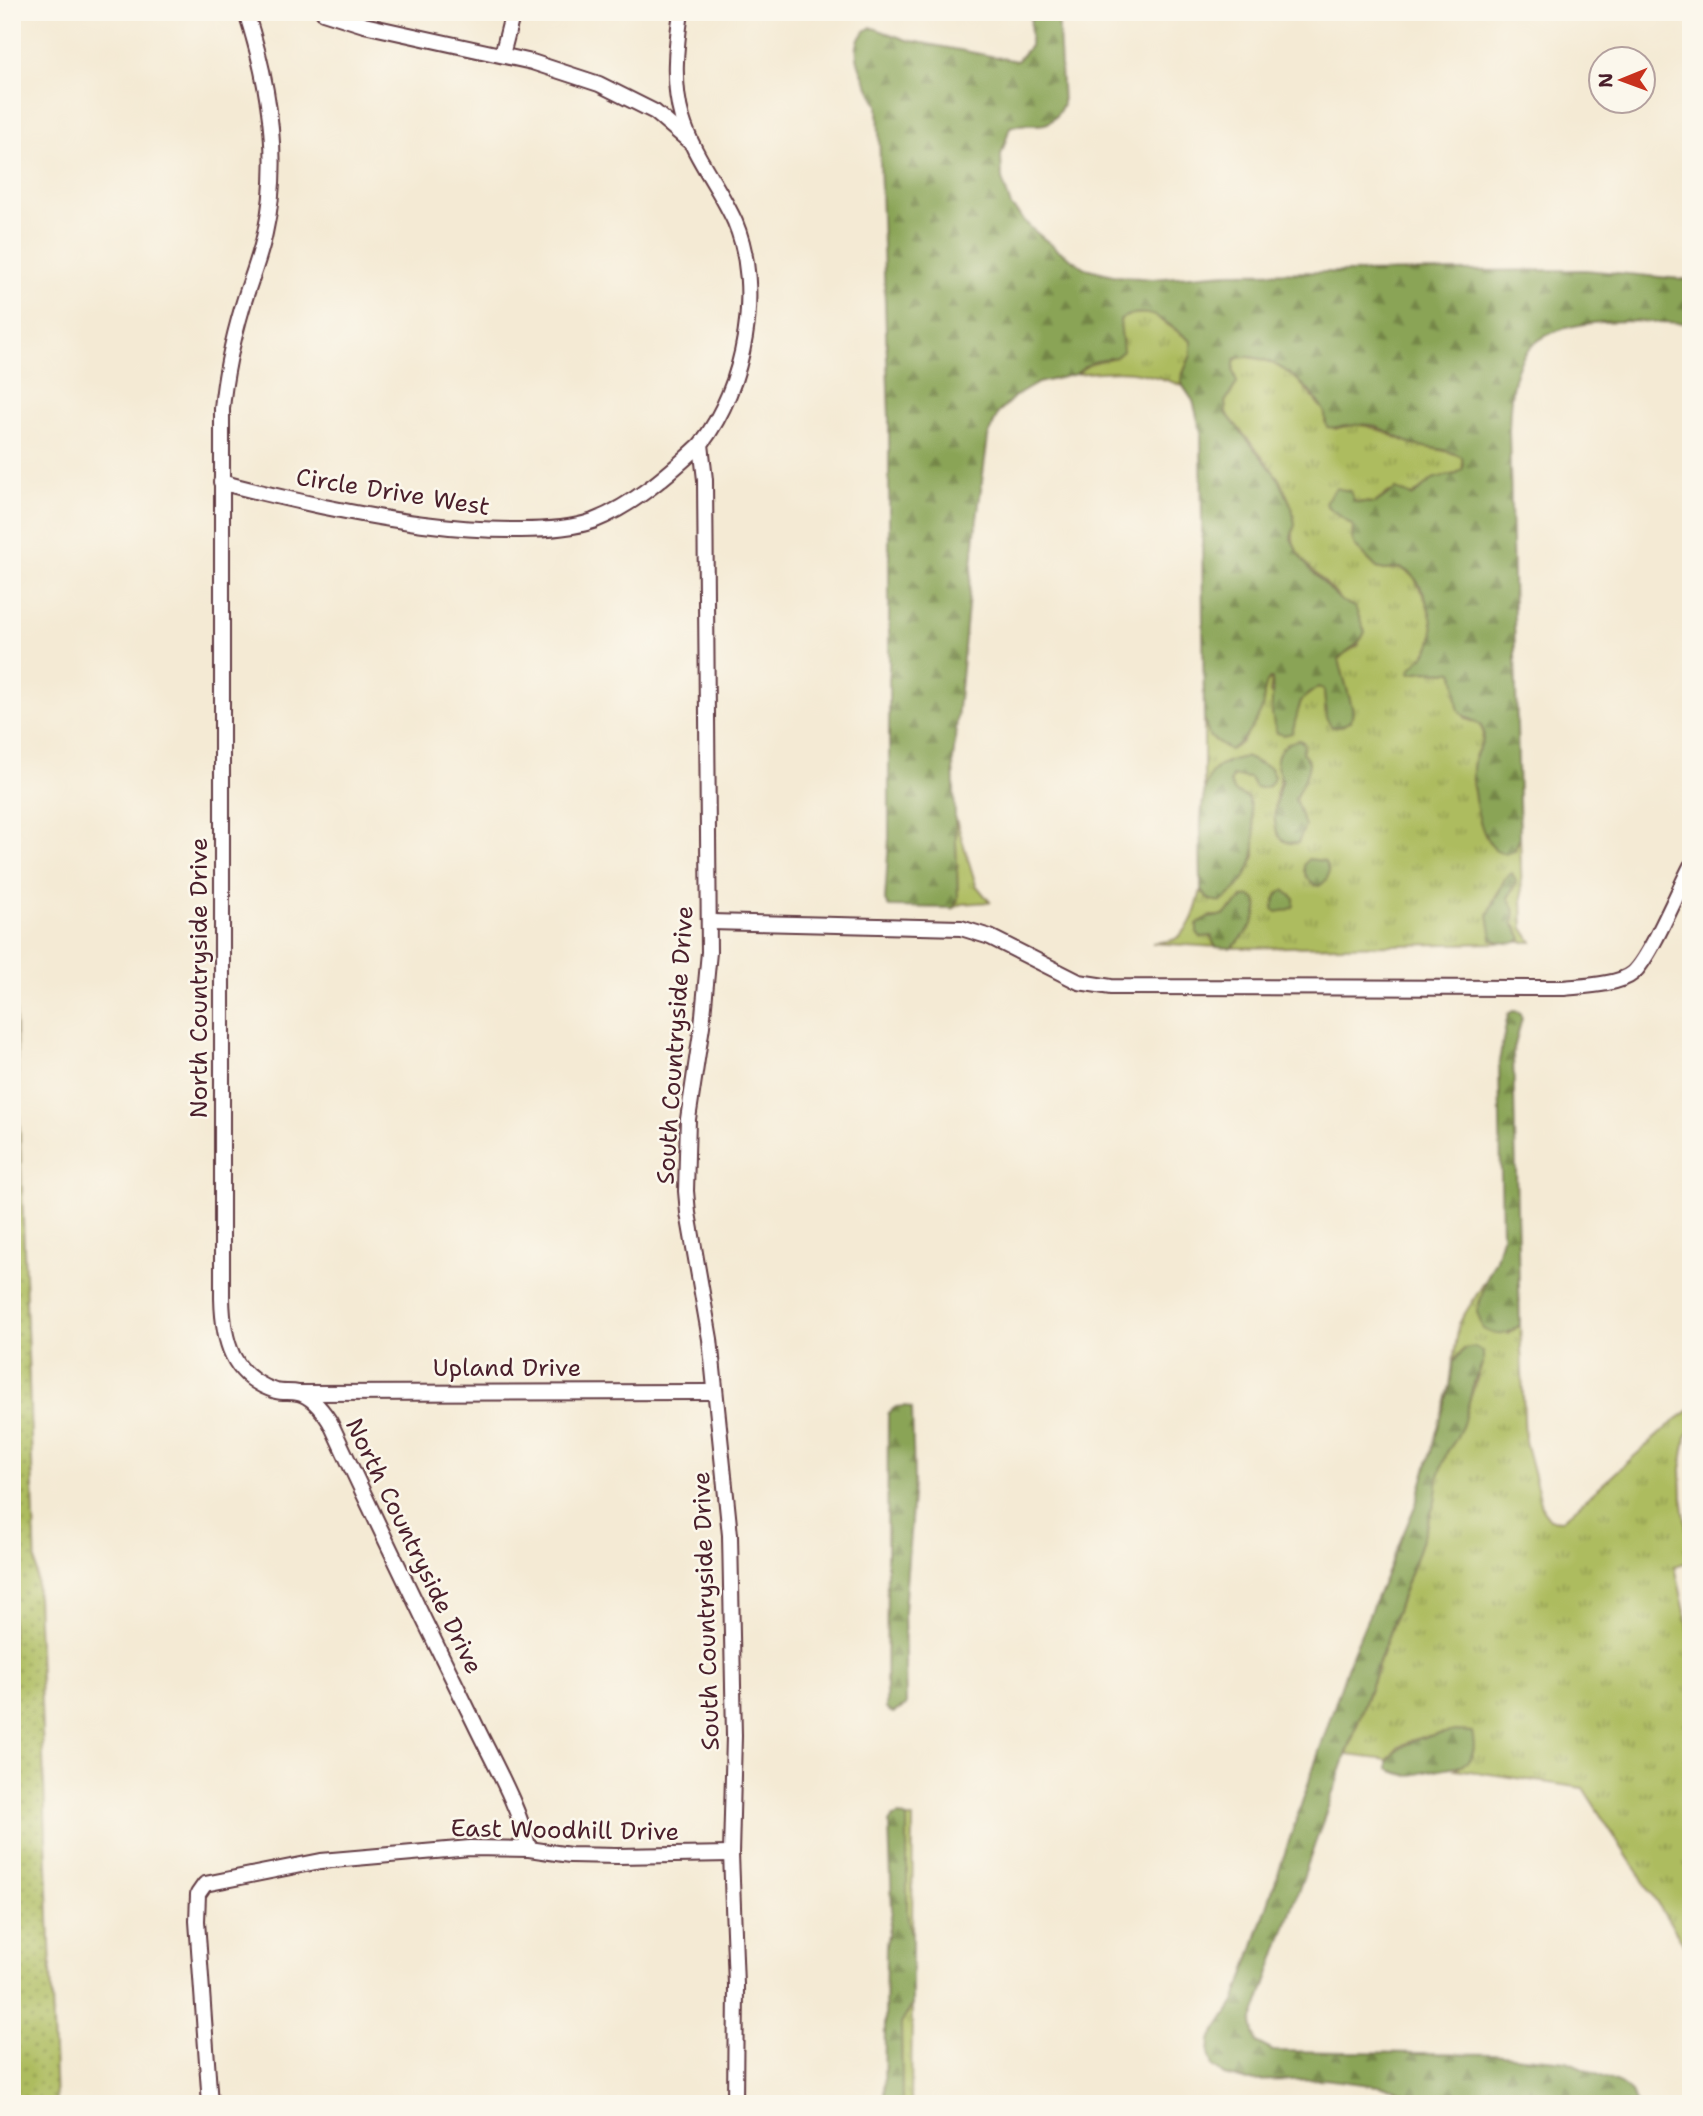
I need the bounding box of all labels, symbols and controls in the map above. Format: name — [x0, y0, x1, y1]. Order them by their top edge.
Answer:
north arrow — [1588, 46, 1658, 116]
text: N — [1593, 73, 1618, 88]
street label: Circle Drive West — [294, 461, 492, 523]
street label: North Countryside Drive — [183, 838, 215, 1118]
street label: South Countryside Drive — [649, 905, 701, 1185]
street label: Upland Drive — [433, 1352, 581, 1384]
street label: North Countryside Drive — [338, 1413, 490, 1679]
street label: South Countryside Drive — [685, 1471, 727, 1751]
street label: East Woodhill Drive — [450, 1812, 680, 1848]

